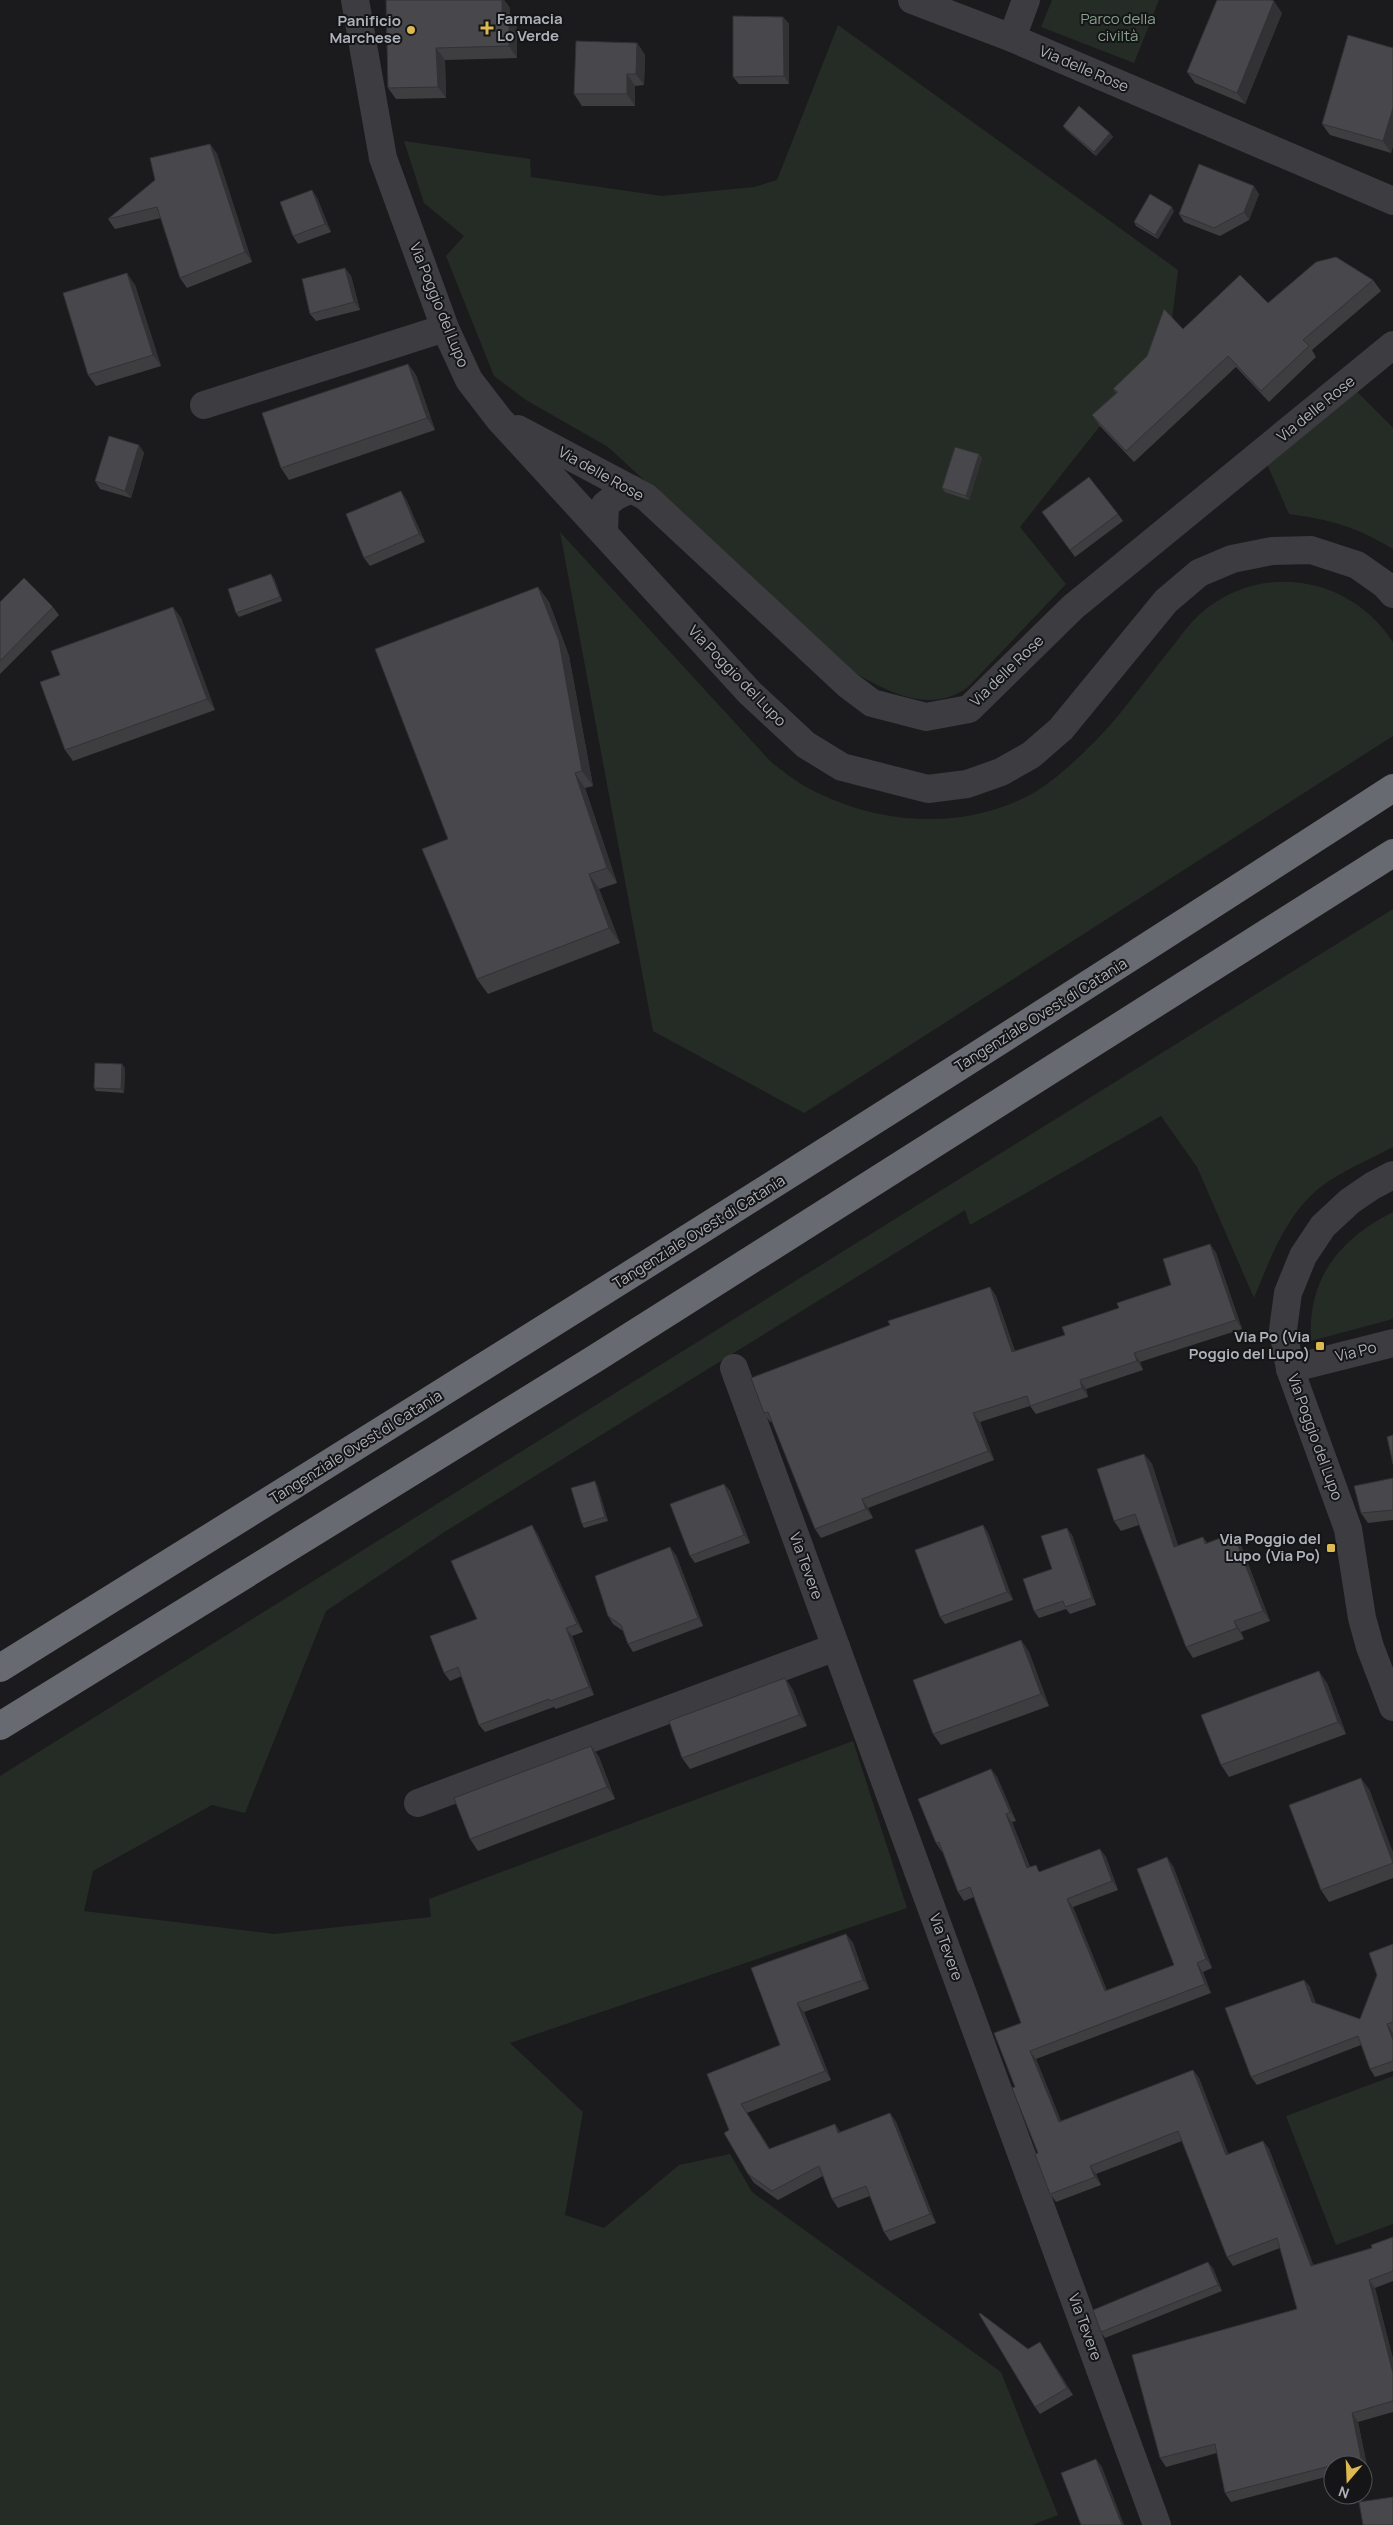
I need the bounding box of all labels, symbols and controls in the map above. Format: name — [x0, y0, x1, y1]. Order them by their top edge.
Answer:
place label: Farmacia Lo Verde — [497, 8, 563, 46]
park label: Parco della civiltà — [1080, 8, 1156, 46]
place label: Panificio Marchese — [330, 10, 401, 48]
marker: Farmacia Lo Verde — [481, 22, 493, 34]
marker: Panificio Marchese — [405, 24, 417, 36]
street label: Via delle Rose — [1036, 40, 1132, 97]
street label: Via Poggio del Lupo — [405, 239, 474, 371]
street label: Via delle Rose — [1272, 370, 1359, 447]
street label: Via delle Rose — [555, 441, 648, 506]
street label: Via Poggio del Lupo — [684, 620, 791, 731]
street label: Via delle Rose — [965, 630, 1048, 711]
street label: Tangenziale Ovest di Catania — [950, 953, 1131, 1076]
street label: Tangenziale Ovest di Catania — [608, 1170, 789, 1293]
place label: Via Po (Via Poggio del Lupo) — [1189, 1326, 1310, 1364]
street label: Via Po — [1333, 1336, 1379, 1367]
marker: Via Po (Via Poggio del Lupo) — [1314, 1340, 1326, 1352]
street label: Via Poggio del Lupo — [1283, 1371, 1348, 1503]
street label: Tangenziale Ovest di Catania — [265, 1385, 446, 1508]
place label: Via Poggio del Lupo (Via Po) — [1220, 1528, 1321, 1566]
street label: Via Tevere — [785, 1529, 828, 1602]
marker: Via Poggio del Lupo (Via Po) — [1325, 1542, 1337, 1554]
street label: Via Tevere — [925, 1910, 968, 1983]
street label: Via Tevere — [1064, 2290, 1107, 2363]
north arrow — [1323, 2455, 1373, 2505]
text: N — [1336, 2482, 1351, 2503]

